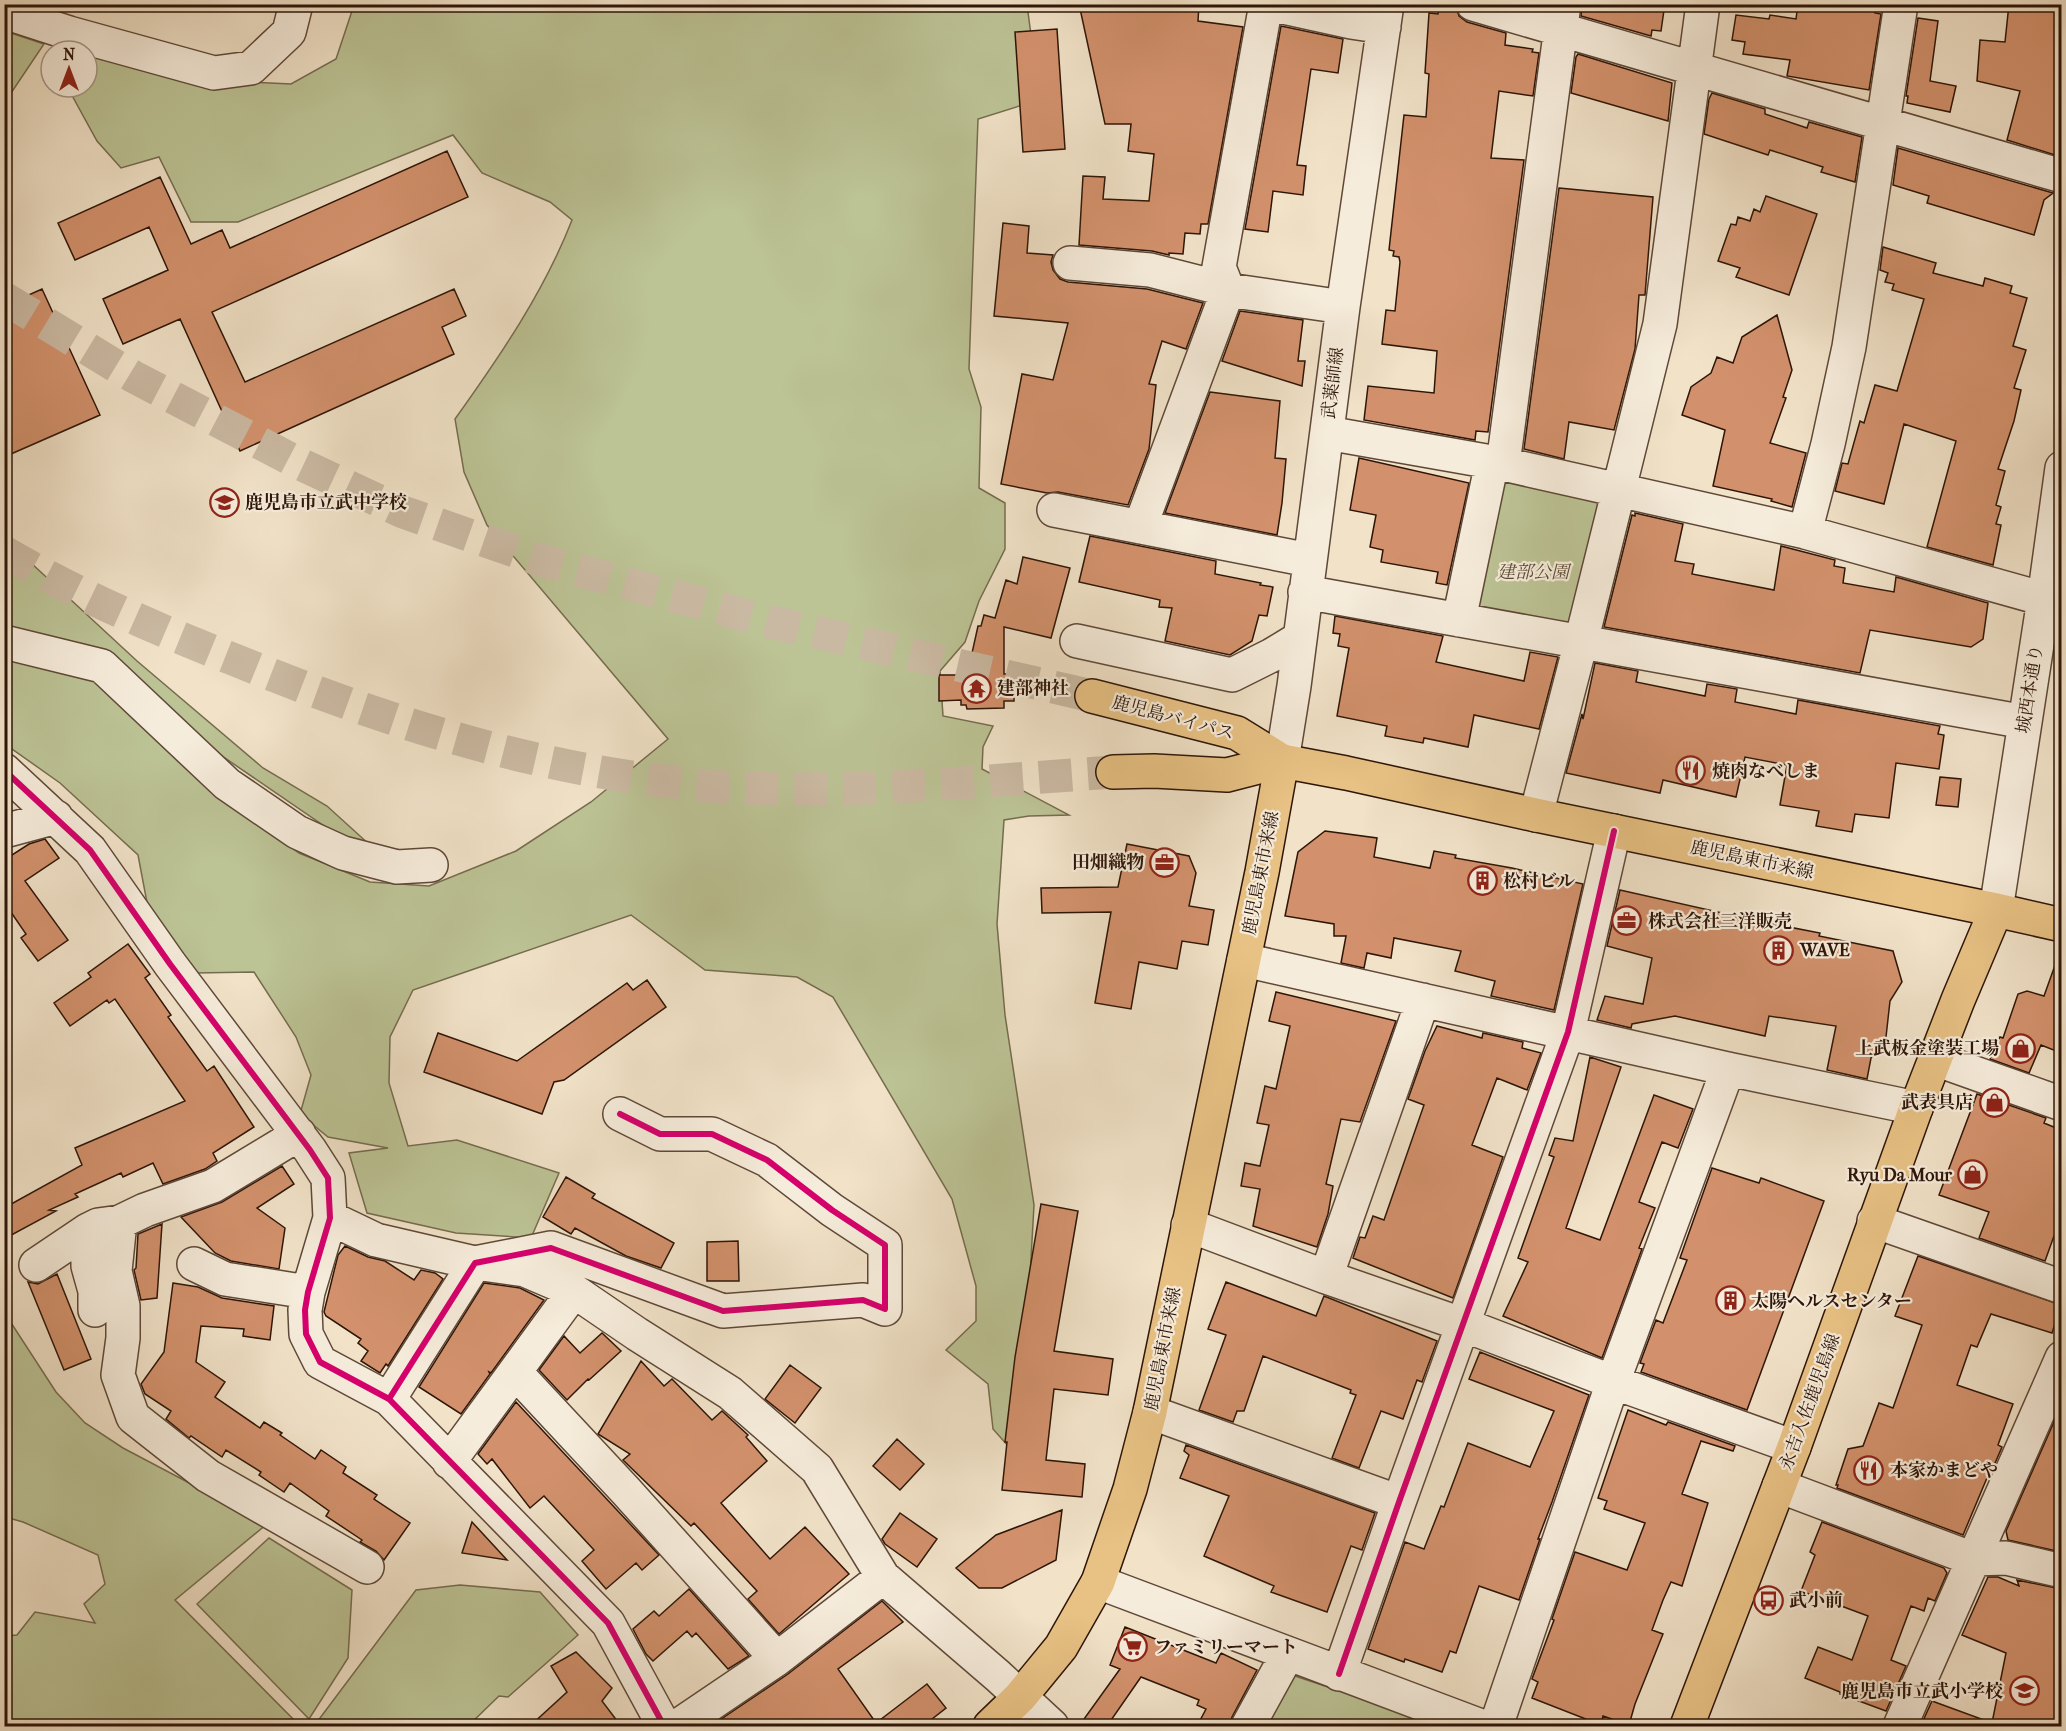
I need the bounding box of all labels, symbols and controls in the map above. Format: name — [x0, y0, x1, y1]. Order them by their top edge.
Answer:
north arrow — [39, 39, 99, 99]
text: N — [63, 45, 76, 64]
street label: 武薬師線 — [1318, 346, 1348, 420]
school or university icon: 鹿児島市立武中学校 — [208, 486, 240, 518]
place label: 鹿児島市立武中学校 — [245, 492, 407, 513]
park label: 建部公園 — [1497, 562, 1572, 583]
street label: 城西本通り — [2013, 643, 2047, 735]
temple icon: 建部神社 — [960, 672, 992, 704]
place label: 建部神社 — [997, 678, 1069, 699]
street label: 鹿児島バイパス — [1110, 692, 1236, 744]
restaurant icon: 焼肉なべしま — [1675, 755, 1707, 787]
place label: 焼肉なべしま — [1712, 761, 1820, 782]
street label: 鹿児島東市来線 — [1239, 809, 1283, 937]
street label: 鹿児島東市来線 — [1688, 837, 1816, 883]
office icon: 田畑織物 — [1149, 846, 1181, 878]
place label: 田畑織物 — [1072, 852, 1144, 873]
building icon: 松村ビル — [1466, 865, 1498, 897]
place label: 松村ビル — [1503, 871, 1575, 892]
office icon: 株式会社三洋販売 — [1611, 905, 1643, 937]
place label: 株式会社三洋販売 — [1648, 911, 1792, 932]
building icon: WAVE — [1763, 934, 1795, 966]
place label: WAVE — [1799, 940, 1850, 961]
shop icon: 上武板金塗装工場 — [2004, 1032, 2036, 1064]
place label: 上武板金塗装工場 — [1855, 1038, 1999, 1059]
shop icon: 武表具店 — [1978, 1086, 2010, 1118]
place label: 武表具店 — [1901, 1092, 1973, 1113]
shop icon: Ryu Da Mour — [1957, 1159, 1989, 1191]
place label: Ryu Da Mour — [1847, 1165, 1952, 1186]
street label: 鹿児島東市来線 — [1141, 1285, 1185, 1413]
building icon: 太陽ヘルスセンター — [1714, 1285, 1746, 1317]
place label: 太陽ヘルスセンター — [1751, 1291, 1912, 1312]
street label: 永吉入佐鹿児島線 — [1776, 1331, 1844, 1473]
restaurant icon: 本家かまどや — [1853, 1454, 1885, 1486]
place label: 本家かまどや — [1890, 1460, 1998, 1481]
bus stop icon: 武小前 — [1752, 1584, 1784, 1616]
place label: 武小前 — [1789, 1590, 1843, 1611]
supermarket icon: ファミリーマート — [1117, 1631, 1149, 1663]
place label: ファミリーマート — [1154, 1637, 1298, 1658]
school or university icon: 鹿児島市立武小学校 — [2008, 1675, 2040, 1707]
place label: 鹿児島市立武小学校 — [1841, 1681, 2003, 1702]

